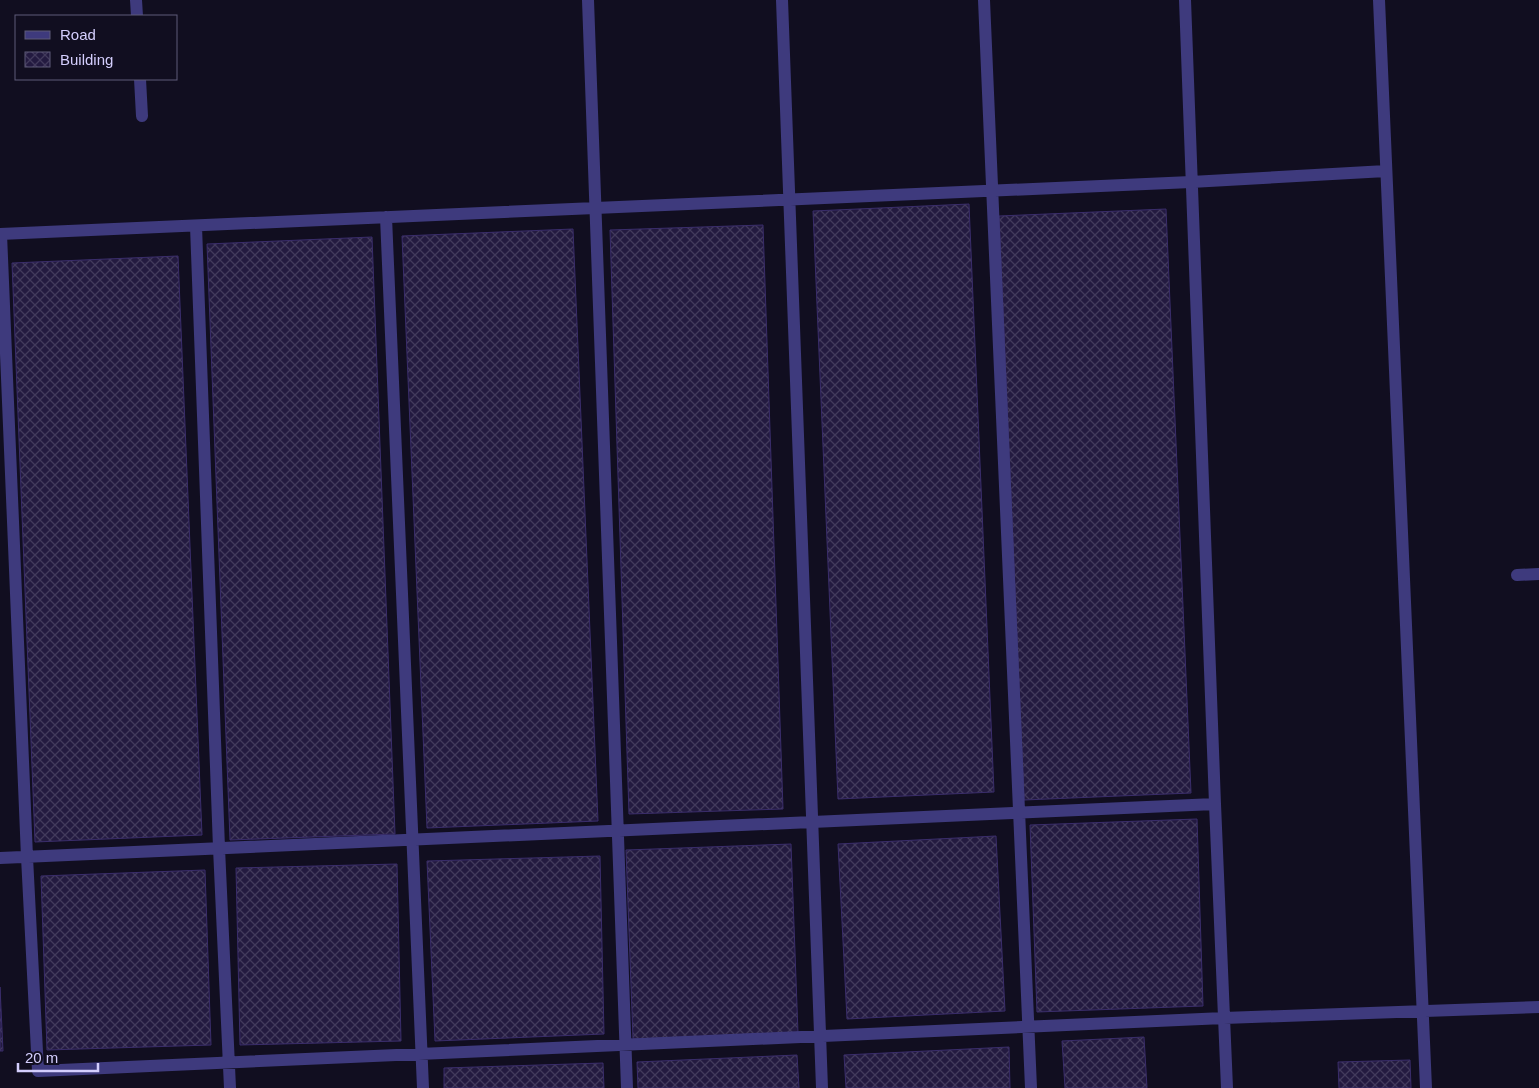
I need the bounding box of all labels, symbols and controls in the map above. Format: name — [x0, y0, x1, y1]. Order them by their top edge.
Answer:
legend — [15, 15, 178, 80]
text: Road — [60, 26, 96, 43]
text: Building — [60, 51, 113, 68]
scale bar — [18, 1040, 98, 1072]
text: 20 m — [25, 1049, 58, 1066]

